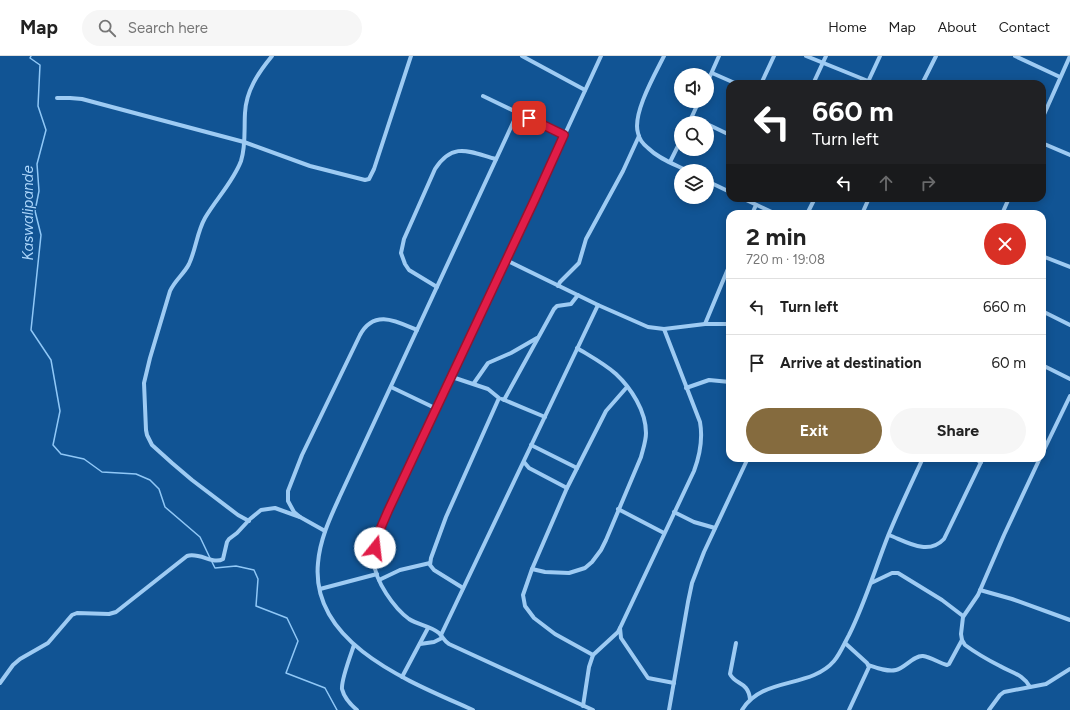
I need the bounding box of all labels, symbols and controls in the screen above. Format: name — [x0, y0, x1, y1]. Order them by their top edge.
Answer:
search box — [82, 10, 362, 46]
text: Map — [20, 16, 58, 39]
icon: search — [96, 17, 118, 39]
text: Search here — [128, 19, 208, 37]
text: Home — [828, 19, 867, 36]
text: Map — [889, 19, 916, 36]
text: About — [938, 19, 977, 36]
text: Contact — [999, 19, 1050, 36]
map controls — [674, 68, 714, 204]
button: sound — [674, 68, 714, 108]
text: 660 m — [812, 94, 894, 128]
icon: left — [746, 96, 798, 148]
pin — [512, 101, 546, 135]
icon: arrive — [518, 107, 540, 129]
button: search — [674, 116, 714, 156]
text: Turn left — [812, 128, 879, 150]
button: layers — [674, 164, 714, 204]
water label: Kaswalipande — [19, 165, 37, 261]
icon: left — [833, 172, 855, 194]
icon: ahead — [875, 172, 897, 194]
icon: right — [917, 172, 939, 194]
text: 2 min — [746, 222, 806, 251]
button: close — [984, 223, 1026, 265]
text: 720 m · 19:08 — [746, 252, 825, 267]
icon: left — [746, 296, 768, 318]
text: Turn left — [780, 298, 838, 316]
text: 660 m — [983, 298, 1026, 316]
icon: arrive — [746, 352, 768, 374]
text: Arrive at destination — [780, 354, 921, 372]
text: 60 m — [991, 354, 1026, 372]
button: Exit — [746, 408, 882, 454]
button: Share — [890, 408, 1026, 454]
position arrow — [354, 527, 396, 569]

